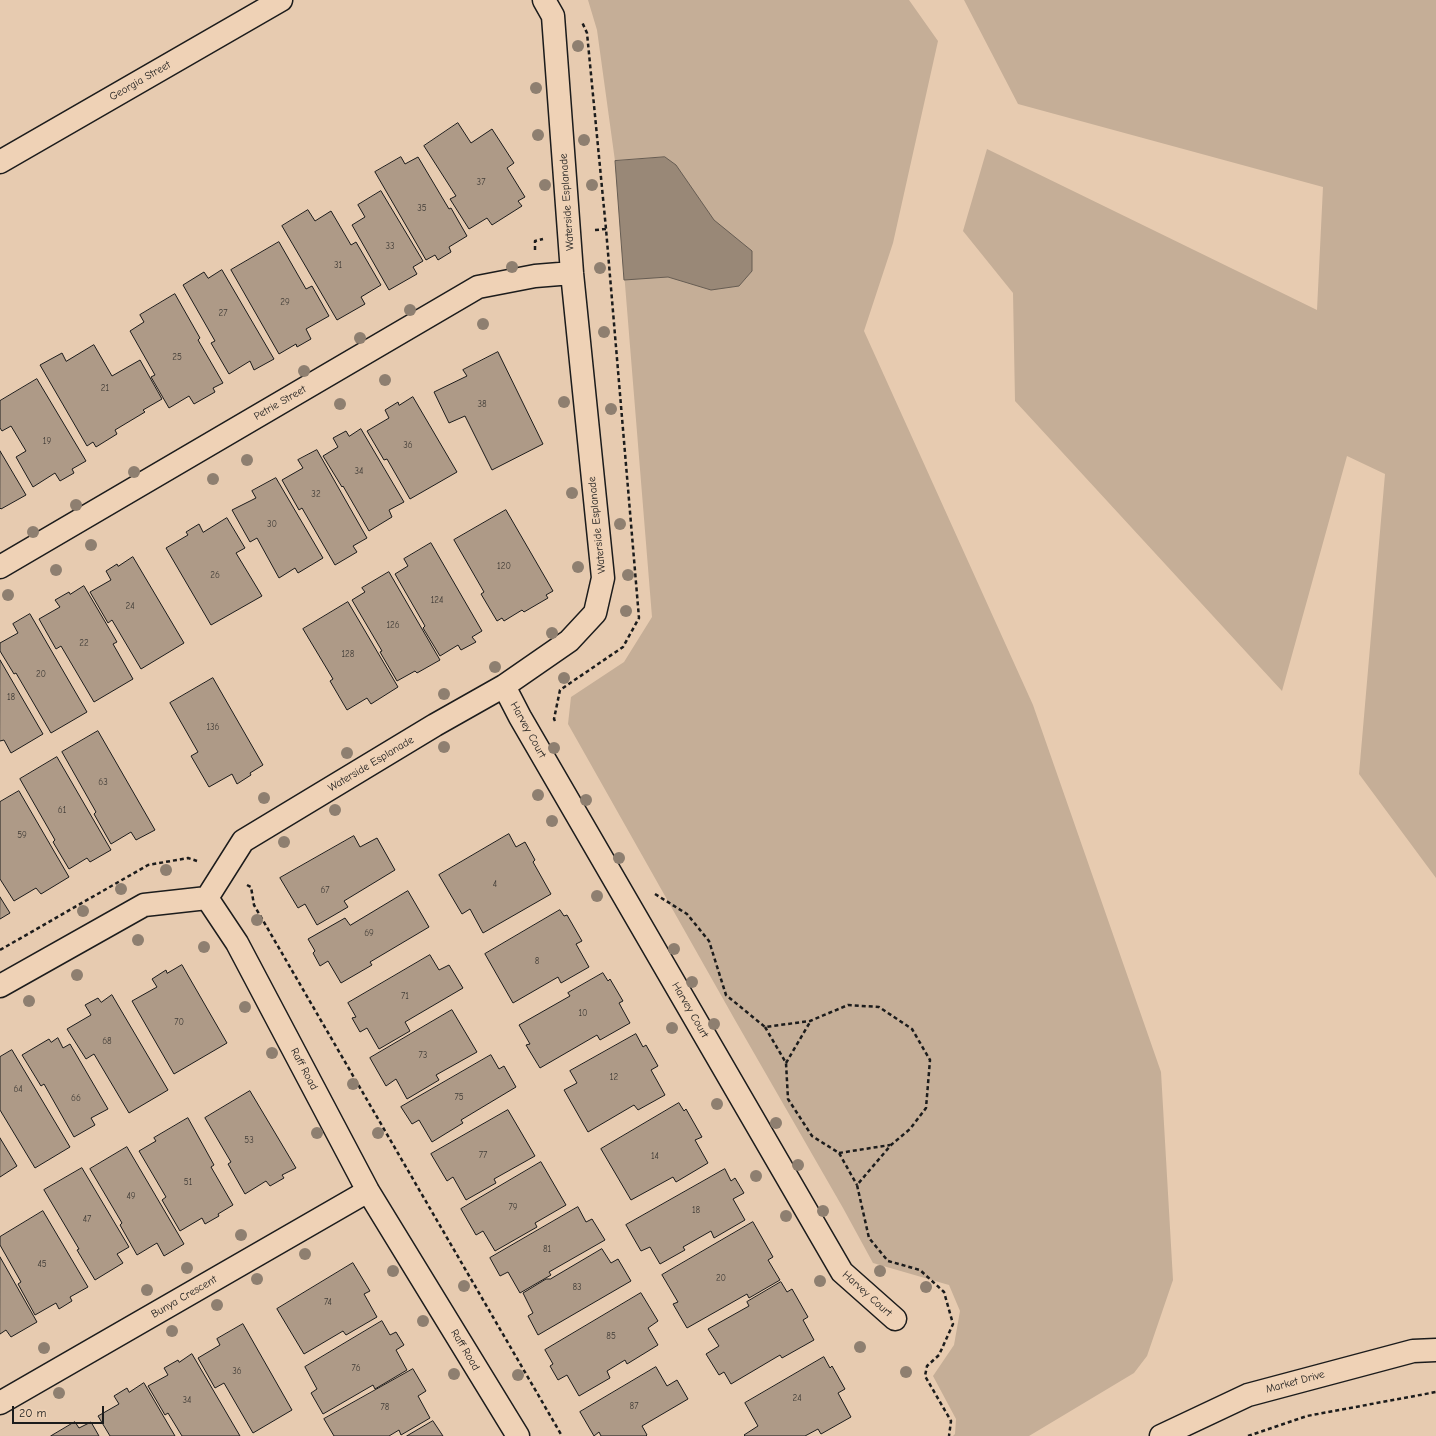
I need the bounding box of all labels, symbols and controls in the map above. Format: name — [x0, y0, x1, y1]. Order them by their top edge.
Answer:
street label: Georgia Street — [107, 58, 173, 104]
street label: Waterside Esplanade — [557, 153, 577, 251]
house number: 37 — [477, 177, 485, 187]
house number: 35 — [417, 203, 427, 213]
house number: 33 — [385, 241, 395, 251]
house number: 31 — [334, 260, 342, 270]
house number: 29 — [280, 297, 290, 307]
house number: 27 — [219, 308, 227, 318]
house number: 25 — [172, 352, 182, 362]
house number: 21 — [101, 383, 109, 393]
street label: Petrie Street — [252, 383, 308, 423]
house number: 38 — [477, 399, 487, 409]
house number: 19 — [43, 436, 51, 446]
house number: 36 — [403, 440, 413, 450]
house number: 34 — [355, 466, 363, 476]
street label: Waterside Esplanade — [585, 476, 609, 574]
house number: 32 — [311, 489, 321, 499]
house number: 30 — [267, 519, 277, 529]
house number: 120 — [497, 561, 511, 571]
house number: 26 — [210, 570, 220, 580]
house number: 124 — [431, 595, 443, 605]
house number: 24 — [125, 601, 135, 611]
house number: 126 — [386, 620, 400, 630]
house number: 22 — [79, 638, 89, 648]
house number: 128 — [342, 649, 354, 659]
house number: 20 — [36, 669, 46, 679]
house number: 18 — [7, 692, 15, 702]
street label: Harvey Court — [507, 700, 549, 760]
house number: 136 — [207, 722, 219, 732]
street label: Waterside Esplanade — [326, 733, 416, 795]
house number: 63 — [98, 777, 108, 787]
house number: 61 — [58, 805, 66, 815]
house number: 59 — [17, 830, 27, 840]
house number: 4 — [493, 879, 497, 889]
house number: 67 — [320, 885, 330, 895]
house number: 69 — [364, 928, 374, 938]
house number: 8 — [535, 956, 539, 966]
street label: Harvey Court — [669, 980, 711, 1040]
house number: 71 — [401, 991, 409, 1001]
house number: 10 — [578, 1008, 588, 1018]
house number: 70 — [174, 1017, 184, 1027]
house number: 68 — [102, 1036, 112, 1046]
street label: Raff Road — [287, 1046, 321, 1092]
house number: 73 — [419, 1050, 427, 1060]
house number: 12 — [610, 1072, 618, 1082]
house number: 64 — [13, 1084, 23, 1094]
house number: 75 — [454, 1092, 464, 1102]
house number: 66 — [71, 1093, 81, 1103]
house number: 53 — [244, 1135, 254, 1145]
house number: 77 — [479, 1150, 487, 1160]
house number: 14 — [651, 1151, 659, 1161]
house number: 51 — [184, 1177, 192, 1187]
house number: 49 — [126, 1191, 136, 1201]
house number: 79 — [508, 1202, 518, 1212]
house number: 18 — [692, 1205, 700, 1215]
house number: 47 — [83, 1214, 91, 1224]
house number: 81 — [543, 1244, 551, 1254]
house number: 45 — [37, 1259, 47, 1269]
street label: Harvey Court — [839, 1268, 895, 1320]
street label: Bunya Crescent — [149, 1273, 219, 1321]
house number: 20 — [716, 1273, 726, 1283]
house number: 83 — [572, 1282, 582, 1292]
house number: 74 — [324, 1297, 332, 1307]
street label: Raff Road — [448, 1327, 482, 1373]
house number: 85 — [606, 1331, 616, 1341]
house number: 76 — [351, 1363, 361, 1373]
house number: 36 — [232, 1366, 242, 1376]
street label: Market Drive — [1264, 1368, 1326, 1396]
house number: 24 — [792, 1393, 802, 1403]
house number: 34 — [183, 1395, 191, 1405]
scale bar — [14, 1398, 106, 1424]
house number: 87 — [630, 1401, 638, 1411]
house number: 78 — [381, 1402, 389, 1412]
text: 20 m — [19, 1406, 47, 1420]

